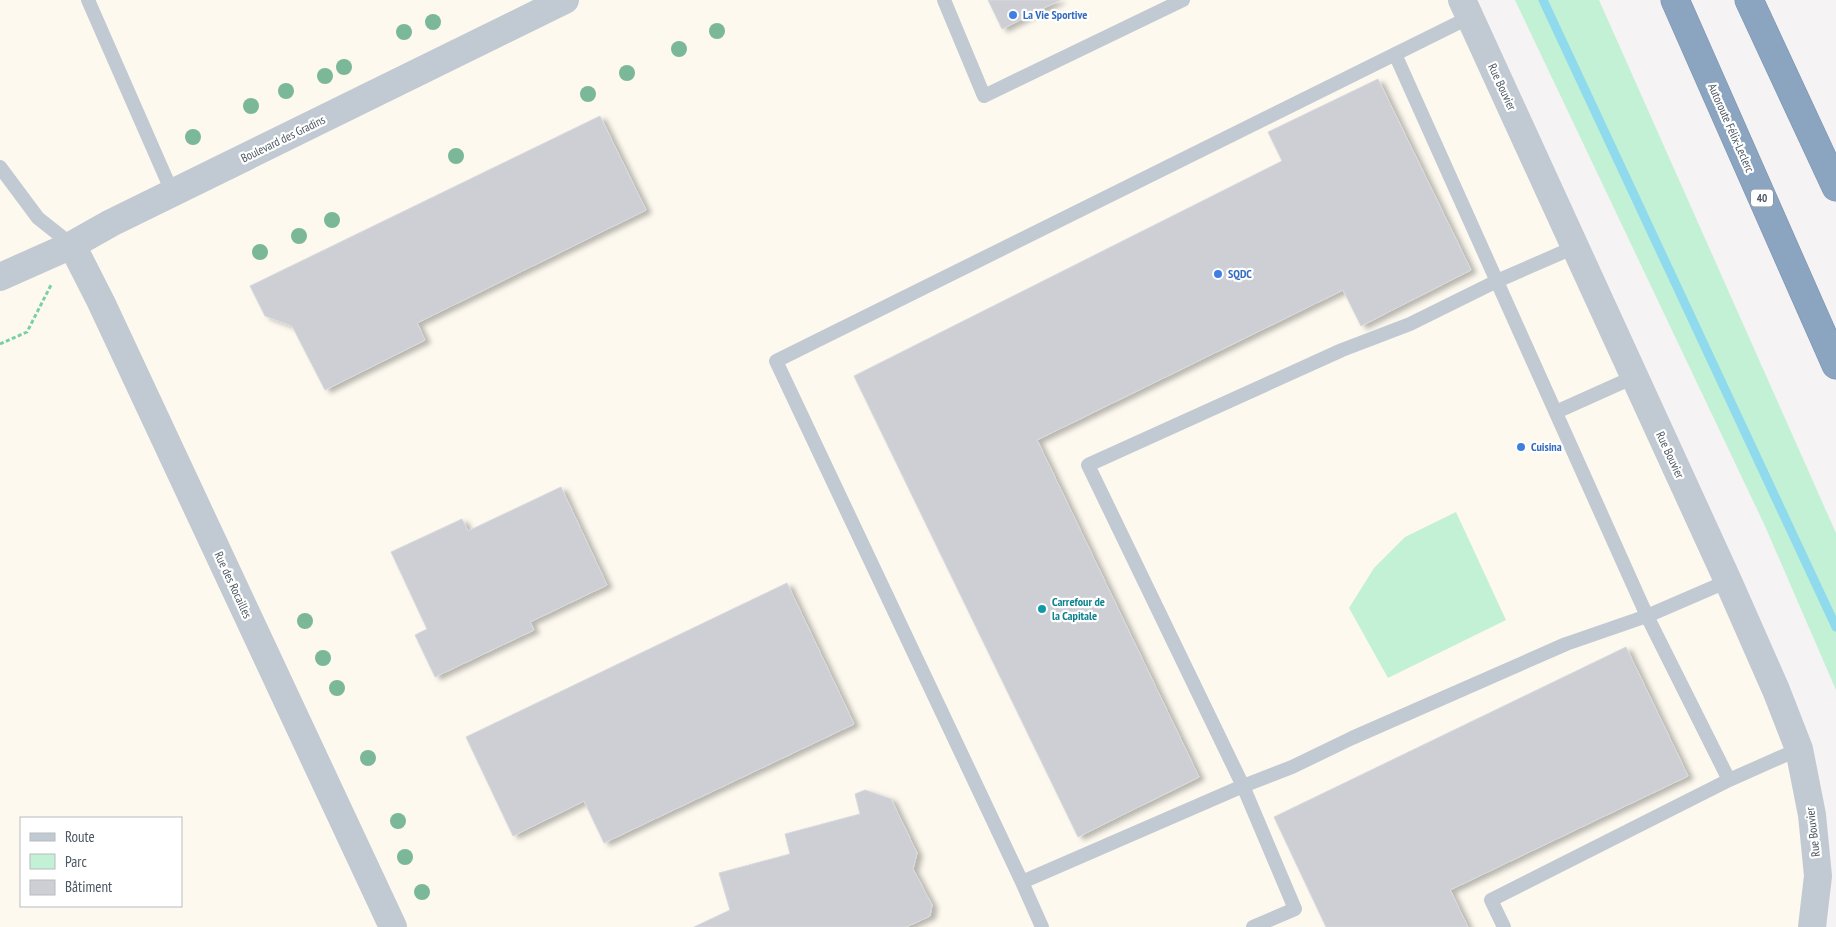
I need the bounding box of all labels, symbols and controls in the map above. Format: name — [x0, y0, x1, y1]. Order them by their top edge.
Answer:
place label: La Vie Sportive — [1023, 7, 1087, 22]
marker: La Vie Sportive — [1007, 9, 1019, 21]
street label: Rue Bouvier — [1485, 61, 1520, 113]
street label: Autoroute Félix-Leclerc — [1705, 81, 1758, 175]
street label: Boulevard des Gradins — [238, 112, 327, 165]
road number: 40 — [1751, 190, 1773, 207]
place label: SQDC — [1228, 266, 1252, 281]
marker: SQDC — [1212, 268, 1224, 280]
street label: Rue Bouvier — [1653, 429, 1688, 481]
place label: Cuisina — [1531, 439, 1562, 454]
marker: Cuisina — [1515, 441, 1527, 453]
street label: Rue des Rocailles — [211, 549, 255, 621]
place label: Carrefour de la Capitale — [1052, 594, 1105, 623]
marker: Carrefour de la Capitale — [1036, 603, 1048, 615]
street label: Rue Bouvier — [1802, 806, 1823, 858]
legend — [20, 817, 182, 907]
text: Route — [65, 827, 95, 846]
text: Parc — [65, 852, 87, 871]
text: Bâtiment — [65, 877, 112, 896]

